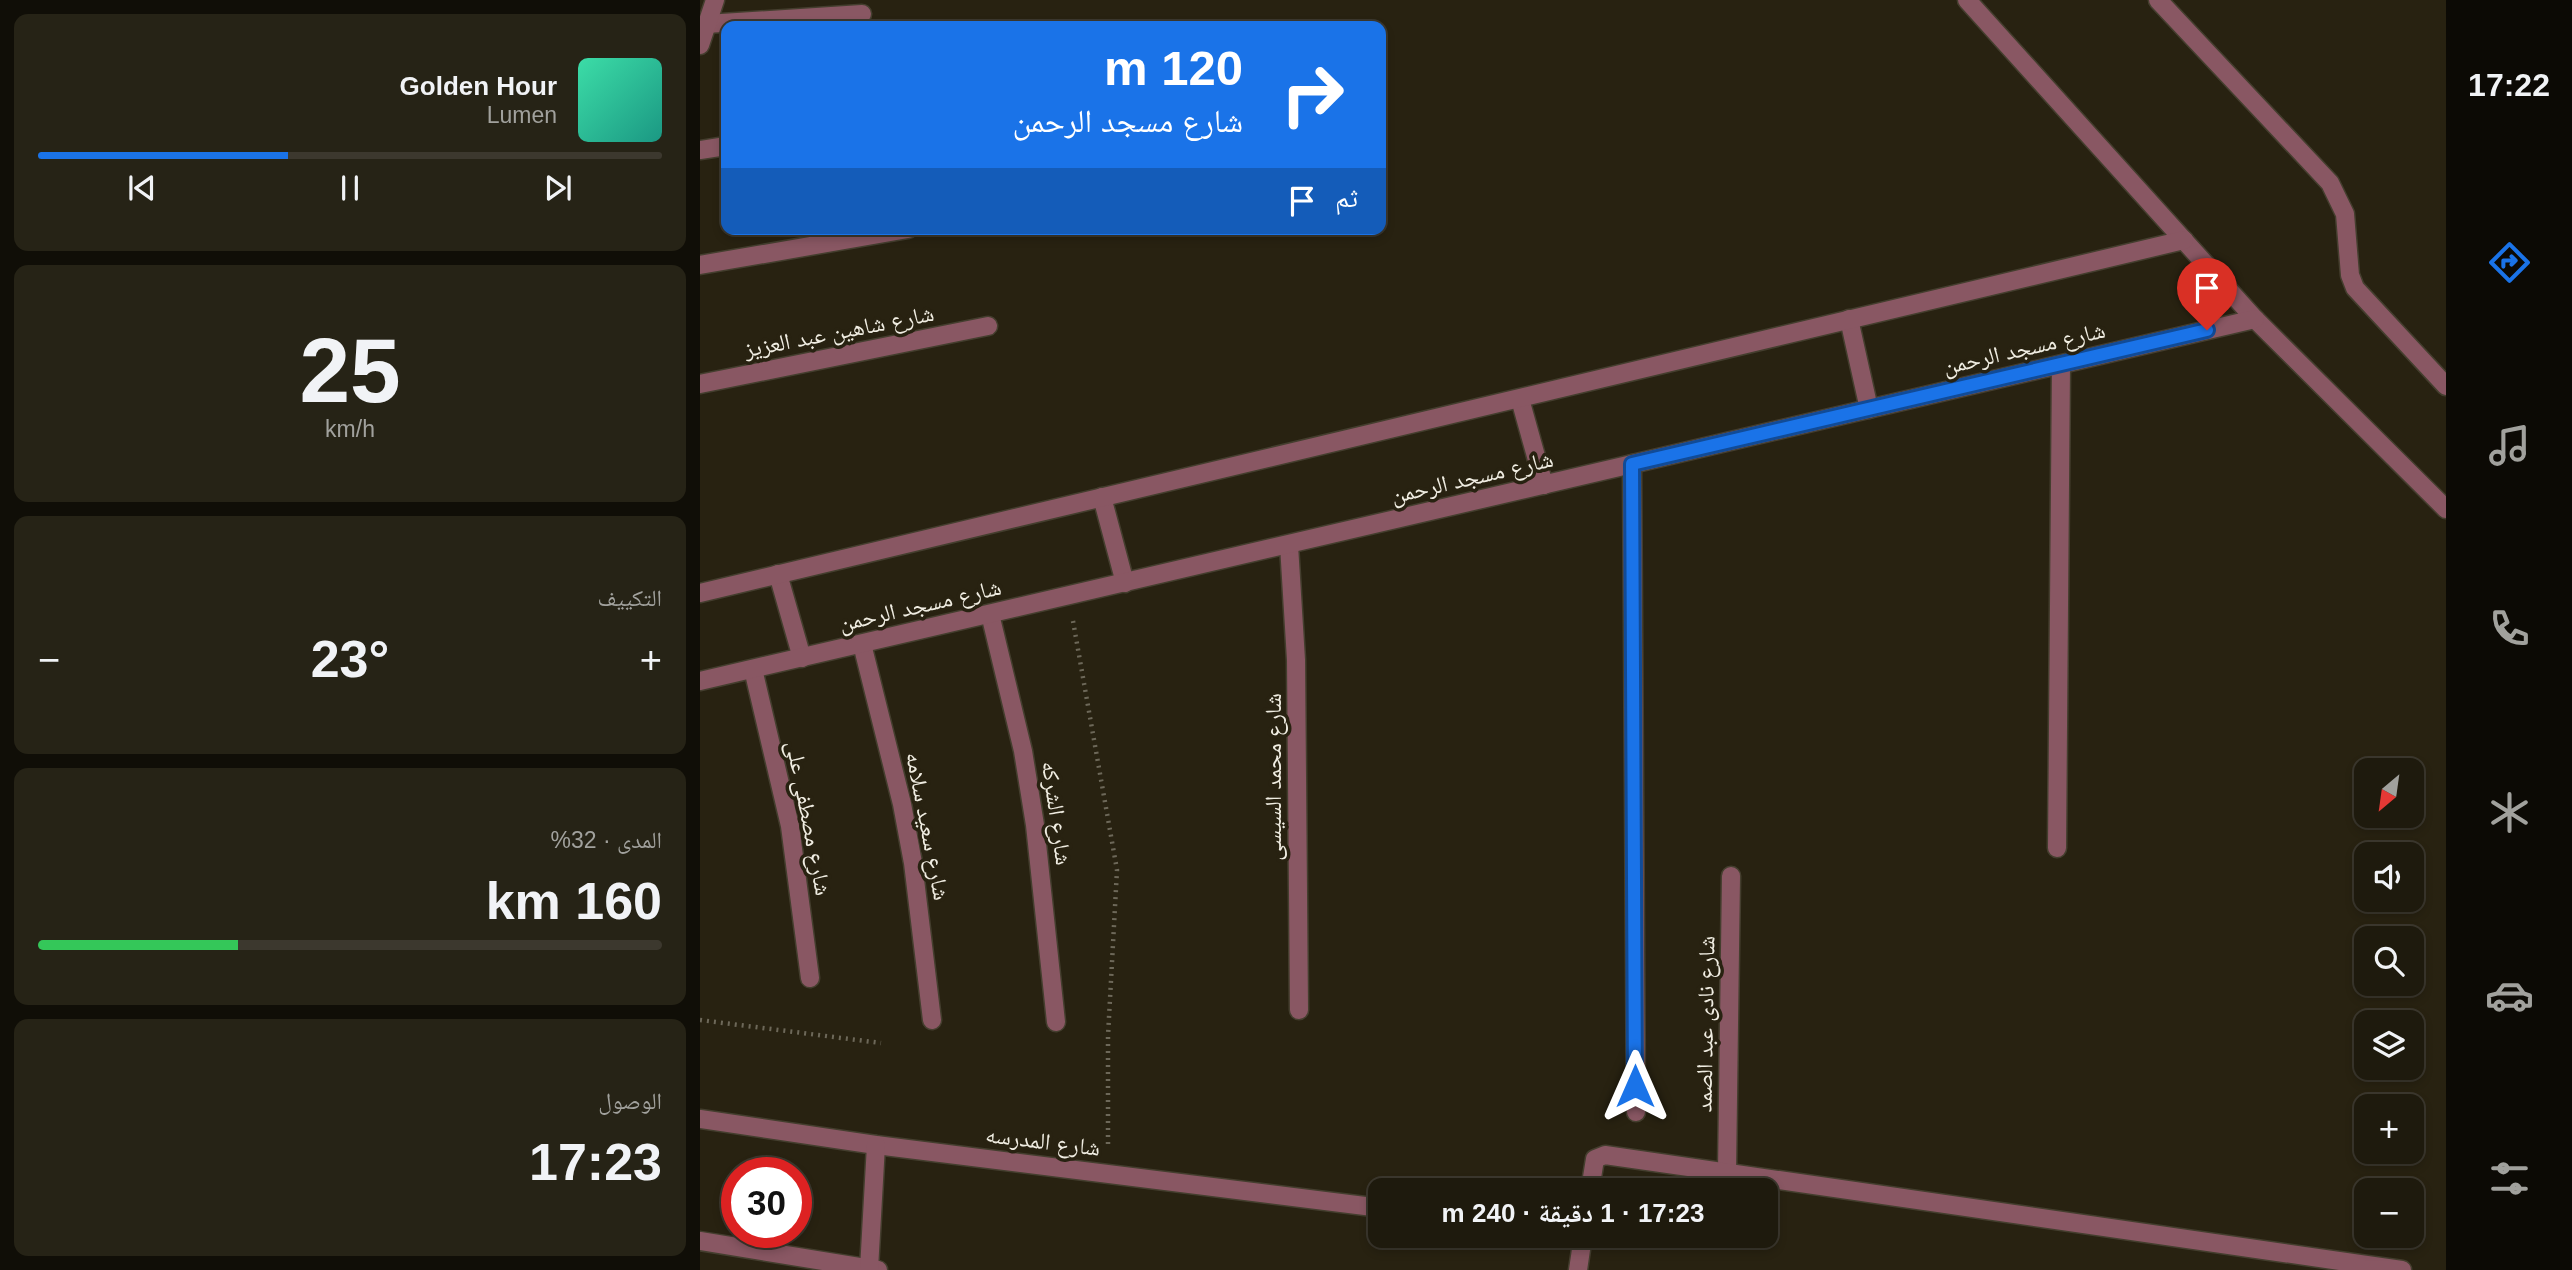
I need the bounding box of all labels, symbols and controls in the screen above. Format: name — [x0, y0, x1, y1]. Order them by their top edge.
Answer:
text: 120 m — [1104, 41, 1243, 95]
icon: right — [1267, 49, 1358, 140]
text: 17:22 — [2468, 67, 2550, 103]
text: Golden Hour — [400, 71, 557, 101]
text: Lumen — [487, 102, 557, 128]
text: شارع مسجد الرحمن — [1012, 103, 1243, 139]
icon: previous — [123, 169, 161, 207]
icon: pause — [331, 169, 369, 207]
icon: next — [539, 169, 577, 207]
icon: arrive — [1283, 182, 1321, 220]
text: ثم — [1335, 183, 1358, 213]
icon: directions — [2485, 238, 2534, 287]
pin — [2177, 258, 2237, 330]
icon: arrive — [2188, 269, 2226, 307]
street label: شارع شاهين عبد العزيز — [741, 300, 937, 364]
street label: شارع مسجد الرحمن — [1940, 317, 2108, 381]
text: 25 — [299, 320, 401, 421]
text: km/h — [325, 416, 375, 442]
icon: music — [2485, 421, 2534, 470]
street label: شارع مسجد الرحمن — [1388, 446, 1556, 510]
street label: شارع مسجد الرحمن — [836, 574, 1004, 638]
text: التكييف — [597, 585, 662, 611]
icon: phone — [2485, 604, 2534, 653]
text: 23° — [311, 630, 389, 688]
text: − — [38, 639, 60, 681]
text: + — [640, 639, 662, 681]
street label: شارع محمد السيسى — [1260, 693, 1288, 861]
street label: شارع مصطفى على — [779, 738, 837, 898]
street label: شارع سعيد سلامه — [899, 750, 955, 903]
north arrow — [2354, 758, 2424, 828]
map controls — [2354, 758, 2424, 1248]
street label: شارع الشركه — [1035, 759, 1077, 867]
icon: climate — [2485, 788, 2534, 837]
text: المدى · 32% — [551, 827, 662, 853]
button: sound — [2354, 842, 2424, 912]
text: 160 km — [486, 872, 662, 930]
button: search — [2354, 926, 2424, 996]
street label: شارع نادى عبد الصمد — [1690, 935, 1722, 1113]
icon: car — [2485, 971, 2534, 1020]
button: layers — [2354, 1010, 2424, 1080]
position arrow — [1598, 1049, 1672, 1123]
text: الوصول — [598, 1088, 662, 1114]
button: + — [2354, 1094, 2424, 1164]
street label: شارع المدرسه — [984, 1121, 1102, 1163]
text: 17:23 — [529, 1133, 662, 1191]
icon: filters — [2485, 1154, 2534, 1203]
speed limit sign: 30 — [721, 1157, 812, 1248]
button: − — [2354, 1178, 2424, 1248]
text: 17:23 · 1 دقيقة · 240 m — [1442, 1198, 1704, 1228]

